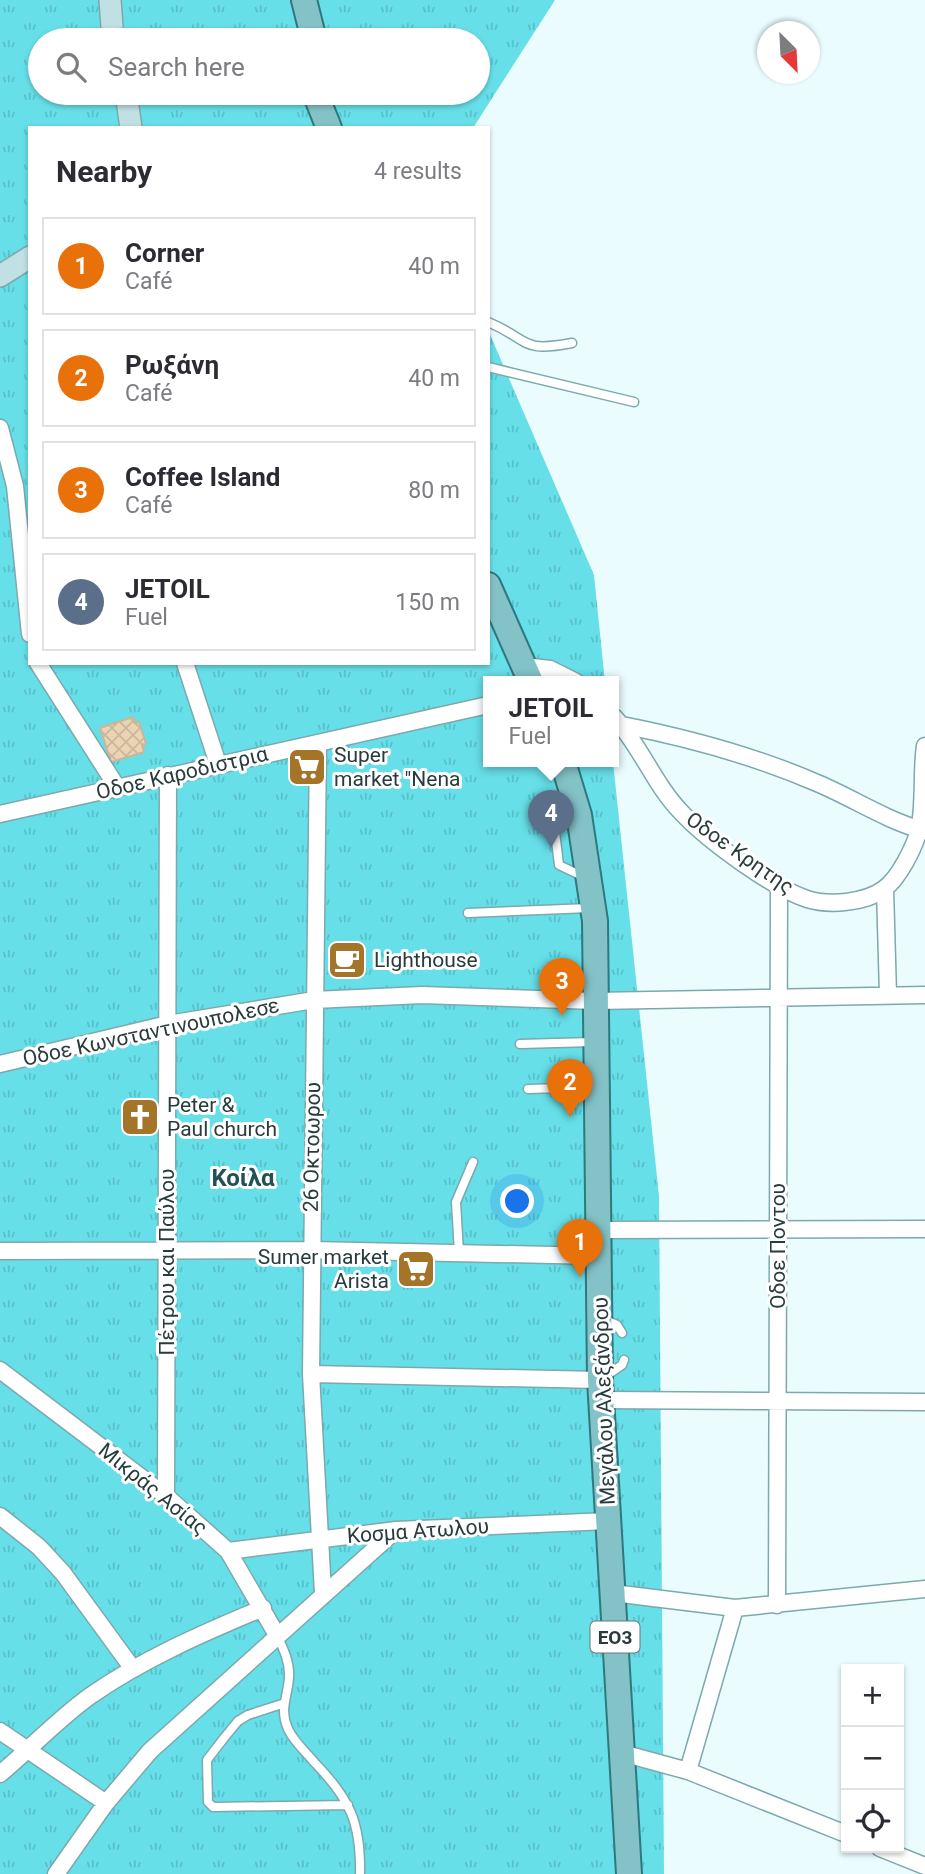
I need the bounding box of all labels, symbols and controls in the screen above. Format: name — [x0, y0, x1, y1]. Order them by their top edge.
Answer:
north arrow — [757, 21, 820, 84]
search box — [28, 28, 490, 105]
icon: search — [52, 48, 90, 86]
text: Search here — [108, 52, 245, 82]
text: Nearby — [56, 154, 152, 189]
text: 4 results — [374, 158, 462, 185]
text: Corner — [125, 238, 204, 268]
text: 1 — [74, 253, 88, 280]
text: 40 m — [408, 253, 460, 280]
text: Café — [125, 268, 172, 295]
text: Ρωξάνη — [125, 350, 219, 380]
text: 2 — [74, 365, 88, 392]
text: 40 m — [408, 365, 460, 392]
text: Café — [125, 380, 172, 407]
text: Coffee Island — [125, 462, 281, 492]
text: 3 — [74, 477, 88, 504]
text: 80 m — [408, 477, 460, 504]
text: Café — [125, 492, 172, 519]
text: JETOIL — [125, 574, 210, 604]
text: 4 — [74, 589, 88, 616]
text: 150 m — [395, 589, 460, 616]
text: Fuel — [125, 604, 168, 631]
popup — [483, 676, 619, 767]
text: JETOIL — [509, 693, 593, 723]
text: Fuel — [509, 723, 552, 750]
street label: Oδοε Καροδιστρια — [94, 742, 270, 804]
place label: Super market "Nena — [334, 743, 460, 791]
supermarket icon: Super market "Nena — [286, 746, 328, 788]
pin: 4 — [528, 790, 574, 848]
street label: Oδοε Κρητης — [682, 807, 798, 899]
cafe icon: Lighthouse — [326, 939, 368, 981]
place label: Lighthouse — [374, 948, 478, 972]
pin: 3 — [539, 958, 585, 1016]
street label: Oδοε Κωνσταντινουπολεσε — [21, 993, 281, 1071]
pin: 2 — [547, 1059, 593, 1117]
street label: 26 Οκτοωρου — [299, 1082, 325, 1212]
place label: Peter & Paul church — [167, 1093, 277, 1141]
church icon: Peter & Paul church — [119, 1096, 161, 1138]
district label: Κοίλα — [211, 1164, 275, 1192]
street label: Πέτρου και Παύλου — [155, 1169, 179, 1355]
street label: Oδοε Ποντου — [766, 1183, 790, 1309]
your location — [500, 1184, 534, 1218]
pin: 1 — [557, 1219, 603, 1277]
place label: Sumer market Arista — [258, 1245, 389, 1293]
supermarket icon: Sumer market Arista — [395, 1248, 437, 1290]
street label: Μεγάλου Αλεξάνδρου — [588, 1296, 620, 1506]
street label: Μικράς Ασίας — [94, 1438, 212, 1540]
street label: Κοσμα Ατωλου — [346, 1514, 490, 1548]
road number: ΕΟ3 — [590, 1622, 640, 1652]
map controls — [841, 1664, 904, 1853]
button: + — [841, 1664, 904, 1727]
button: − — [841, 1727, 904, 1790]
button: locate — [841, 1790, 904, 1853]

